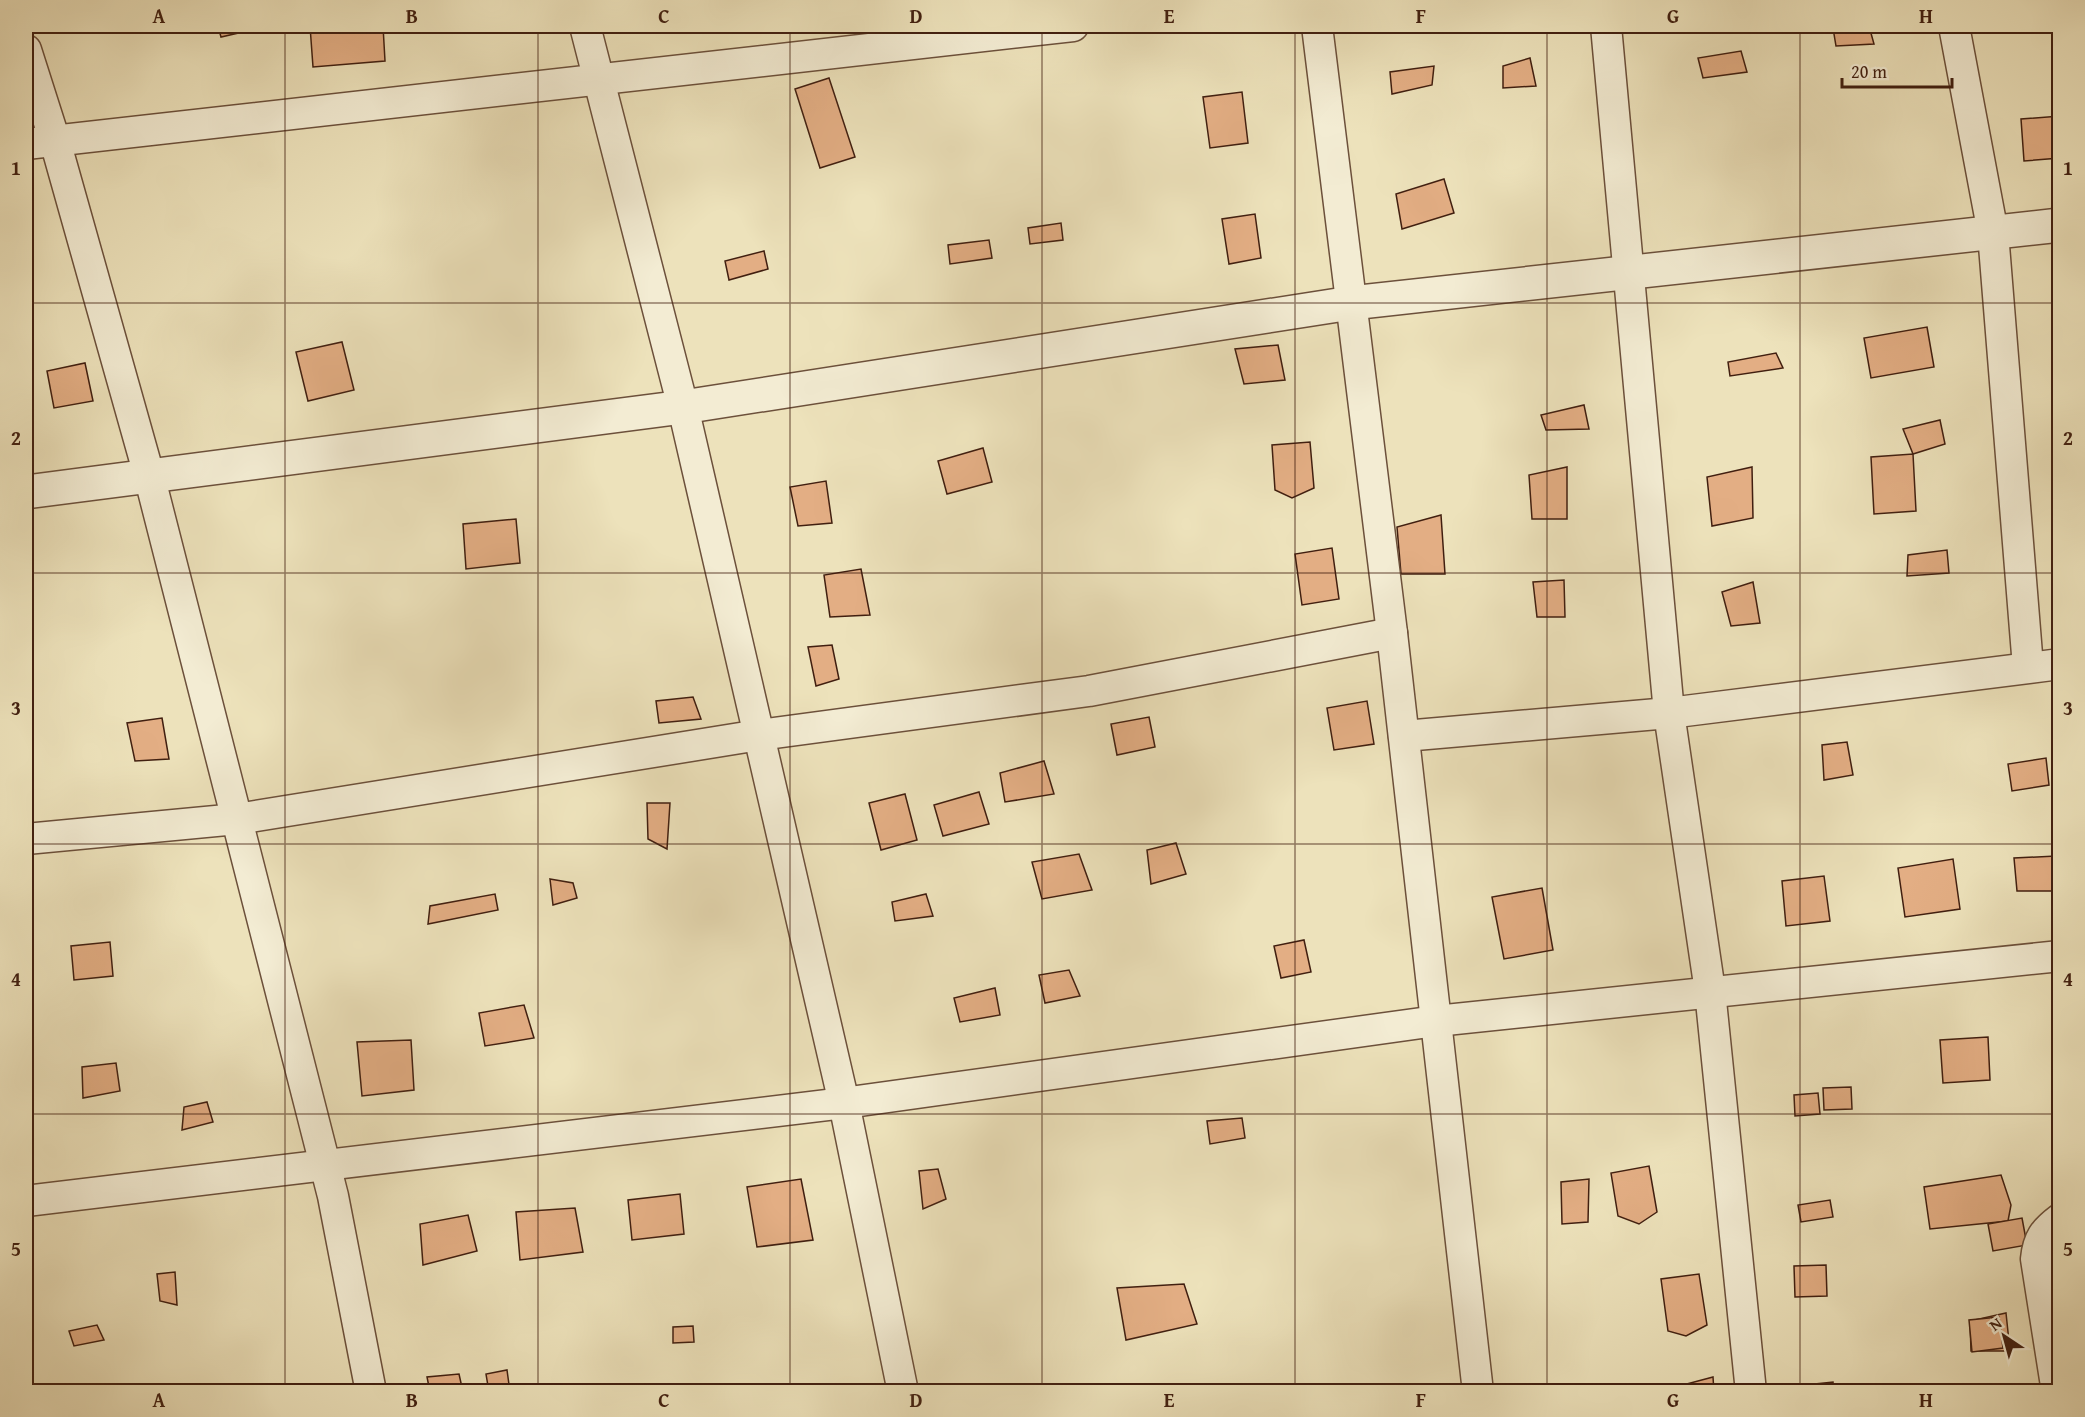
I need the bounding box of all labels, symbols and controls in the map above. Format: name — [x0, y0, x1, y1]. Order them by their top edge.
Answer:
text: A — [153, 1, 166, 30]
text: B — [406, 1, 418, 30]
text: C — [658, 1, 670, 30]
text: D — [909, 1, 923, 30]
text: E — [1164, 1, 1175, 30]
text: F — [1416, 1, 1426, 30]
text: G — [1667, 1, 1679, 30]
text: H — [1919, 1, 1933, 30]
scale bar — [1842, 51, 1952, 89]
text: 20 m — [1851, 58, 1887, 85]
text: 1 — [11, 153, 21, 182]
text: 1 — [2063, 153, 2073, 182]
text: 2 — [11, 423, 21, 452]
text: 2 — [2063, 423, 2073, 452]
text: 3 — [11, 693, 21, 722]
text: 3 — [2063, 693, 2073, 722]
text: 4 — [11, 964, 21, 993]
text: 4 — [2063, 964, 2073, 993]
text: 5 — [11, 1234, 21, 1263]
text: 5 — [2063, 1234, 2073, 1263]
north arrow — [1974, 1306, 2034, 1366]
text: N — [1984, 1311, 2007, 1337]
text: A — [153, 1385, 166, 1414]
text: B — [406, 1385, 418, 1414]
text: C — [658, 1385, 670, 1414]
text: D — [909, 1385, 923, 1414]
text: E — [1164, 1385, 1175, 1414]
text: F — [1416, 1385, 1426, 1414]
text: G — [1667, 1385, 1679, 1414]
text: H — [1919, 1385, 1933, 1414]

